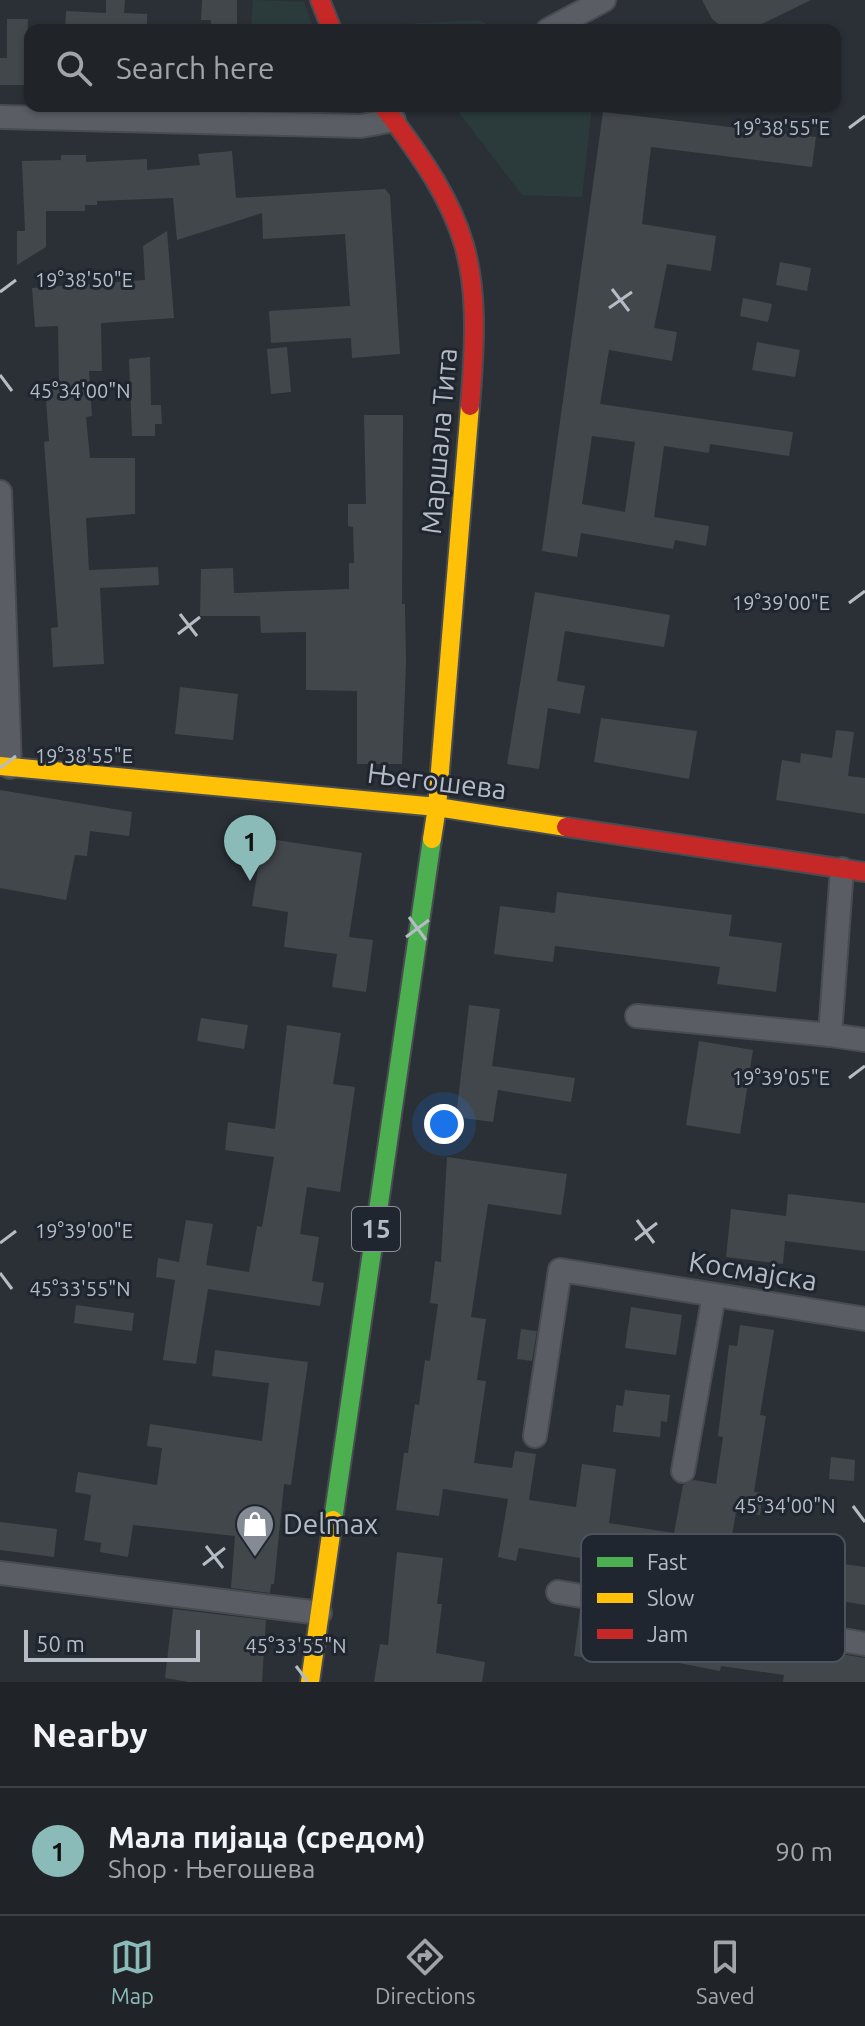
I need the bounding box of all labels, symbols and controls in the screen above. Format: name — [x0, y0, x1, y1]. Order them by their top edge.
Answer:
search box — [24, 24, 841, 112]
icon: search — [52, 46, 96, 90]
text: Search here — [116, 51, 275, 85]
text: 19°38'55"E — [732, 116, 830, 139]
text: 19°38'50"E — [35, 268, 133, 291]
street label: Маршала Тита — [415, 347, 462, 535]
text: 45°34'00"N — [29, 379, 131, 402]
text: 19°39'00"E — [732, 591, 830, 614]
text: 19°38'55"E — [35, 744, 133, 767]
street label: Његошева — [366, 757, 508, 804]
pin: 1 — [224, 815, 276, 881]
text: 19°39'05"E — [732, 1066, 830, 1089]
your location — [424, 1104, 464, 1144]
road number: 15 — [352, 1207, 400, 1251]
text: 19°39'00"E — [35, 1219, 133, 1242]
street label: Космајска — [687, 1245, 819, 1296]
text: 45°33'55"N — [29, 1277, 131, 1300]
text: 45°34'00"N — [734, 1494, 836, 1517]
shop icon: Delmax — [234, 1503, 276, 1558]
place label: Delmax — [283, 1508, 378, 1539]
legend — [581, 1534, 845, 1662]
text: Fast — [647, 1549, 688, 1574]
text: Slow — [647, 1585, 694, 1610]
text: Jam — [647, 1621, 688, 1646]
scale bar — [24, 1626, 200, 1662]
text: 50 m — [36, 1631, 85, 1656]
text: 45°33'55"N — [245, 1634, 347, 1657]
text: Nearby — [32, 1715, 147, 1753]
text: Мала пијаца (средом) — [108, 1820, 426, 1854]
text: 1 — [51, 1837, 65, 1866]
text: 90 m — [775, 1837, 833, 1866]
text: Shop · Његошева — [108, 1854, 315, 1883]
tab: Map — [110, 1935, 154, 2008]
tab: Directions — [375, 1935, 475, 2008]
tab: Saved — [696, 1935, 755, 2008]

